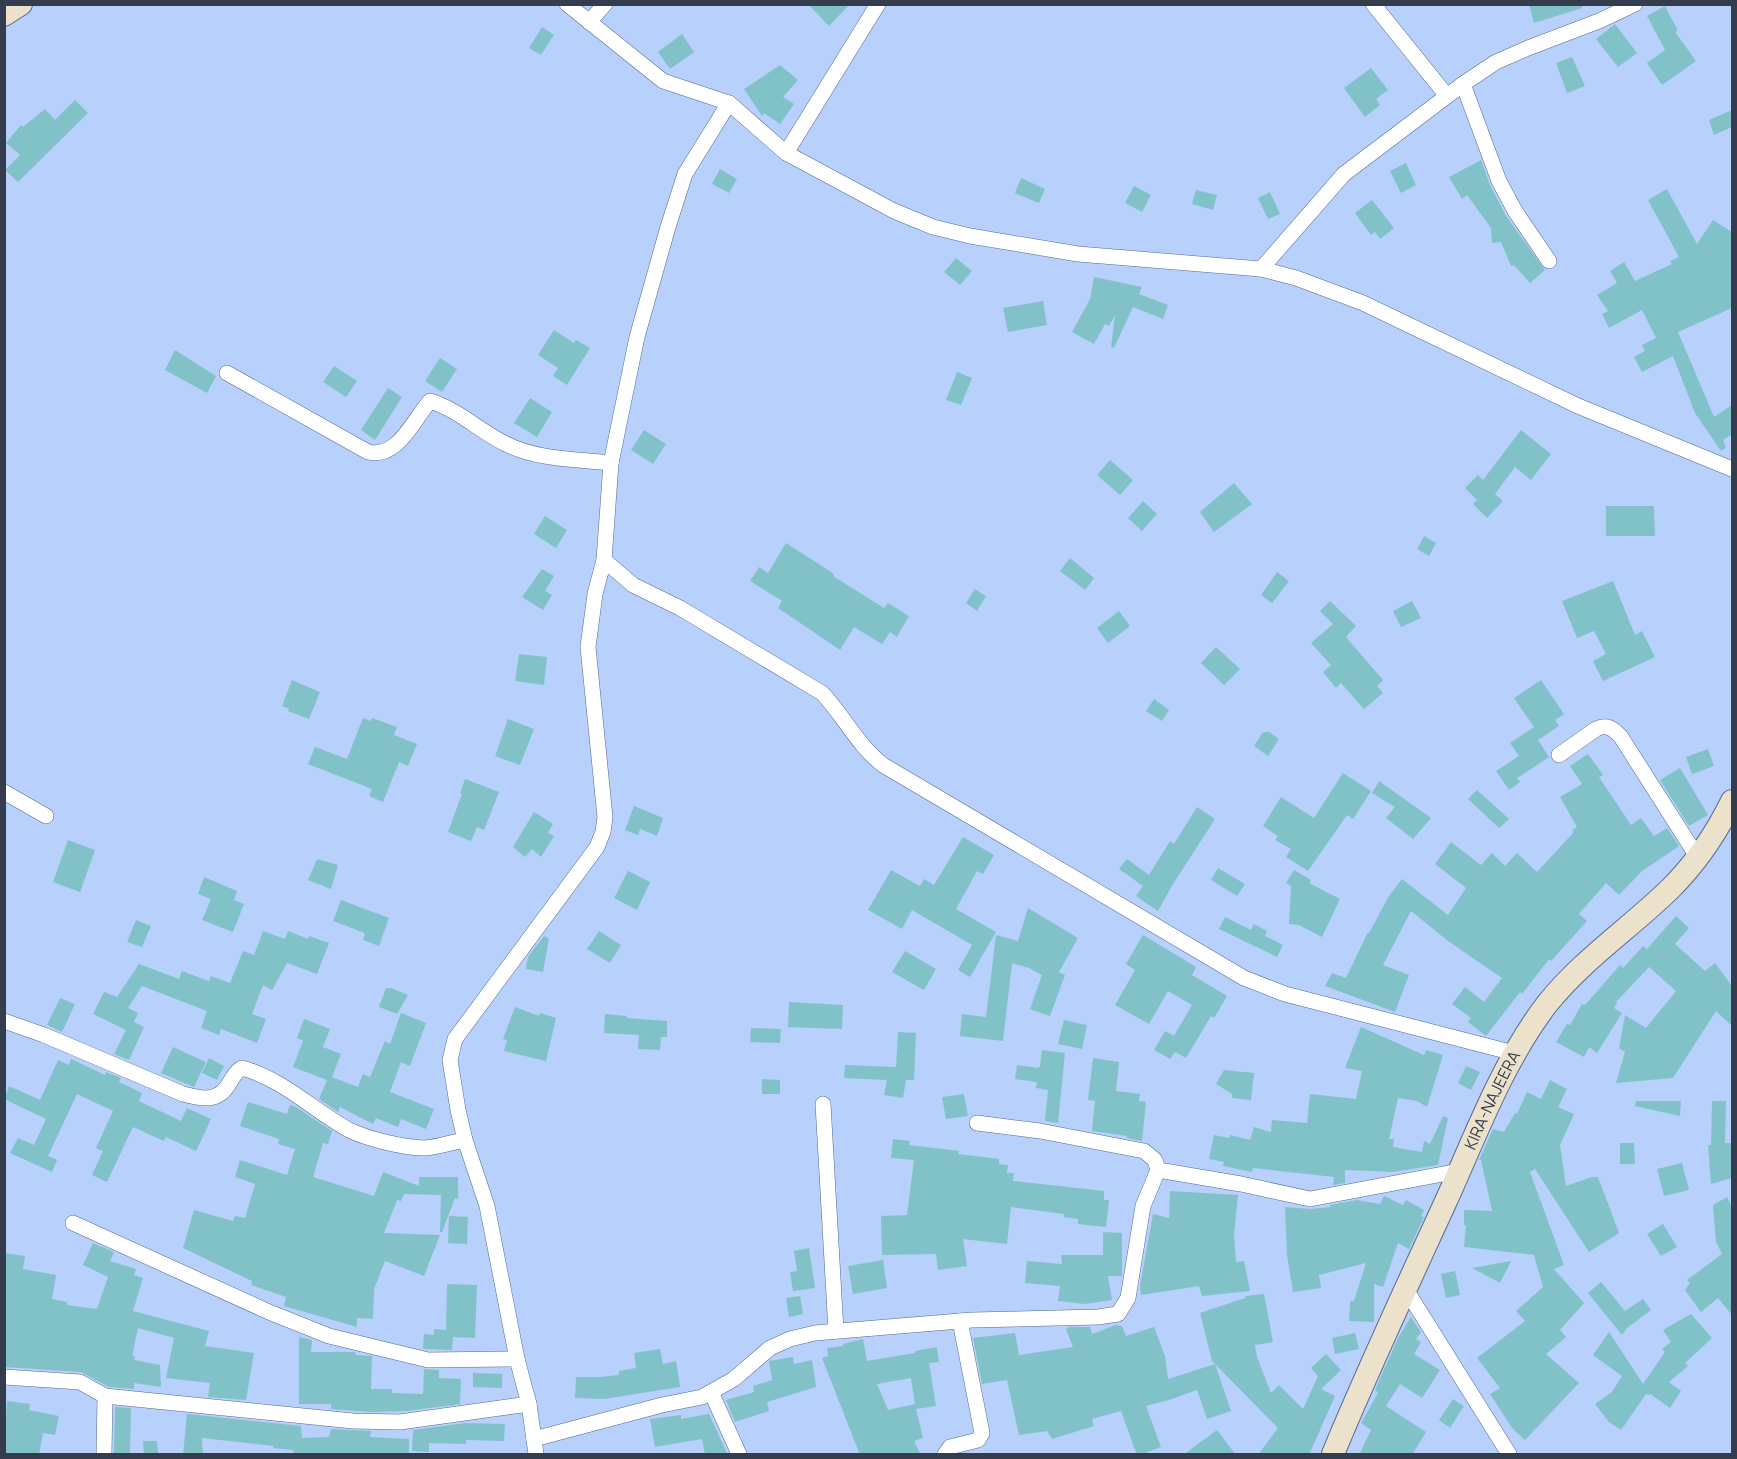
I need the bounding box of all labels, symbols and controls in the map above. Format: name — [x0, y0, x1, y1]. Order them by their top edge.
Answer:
street label: KIRA-NAJEERA — [1459, 1047, 1525, 1153]

